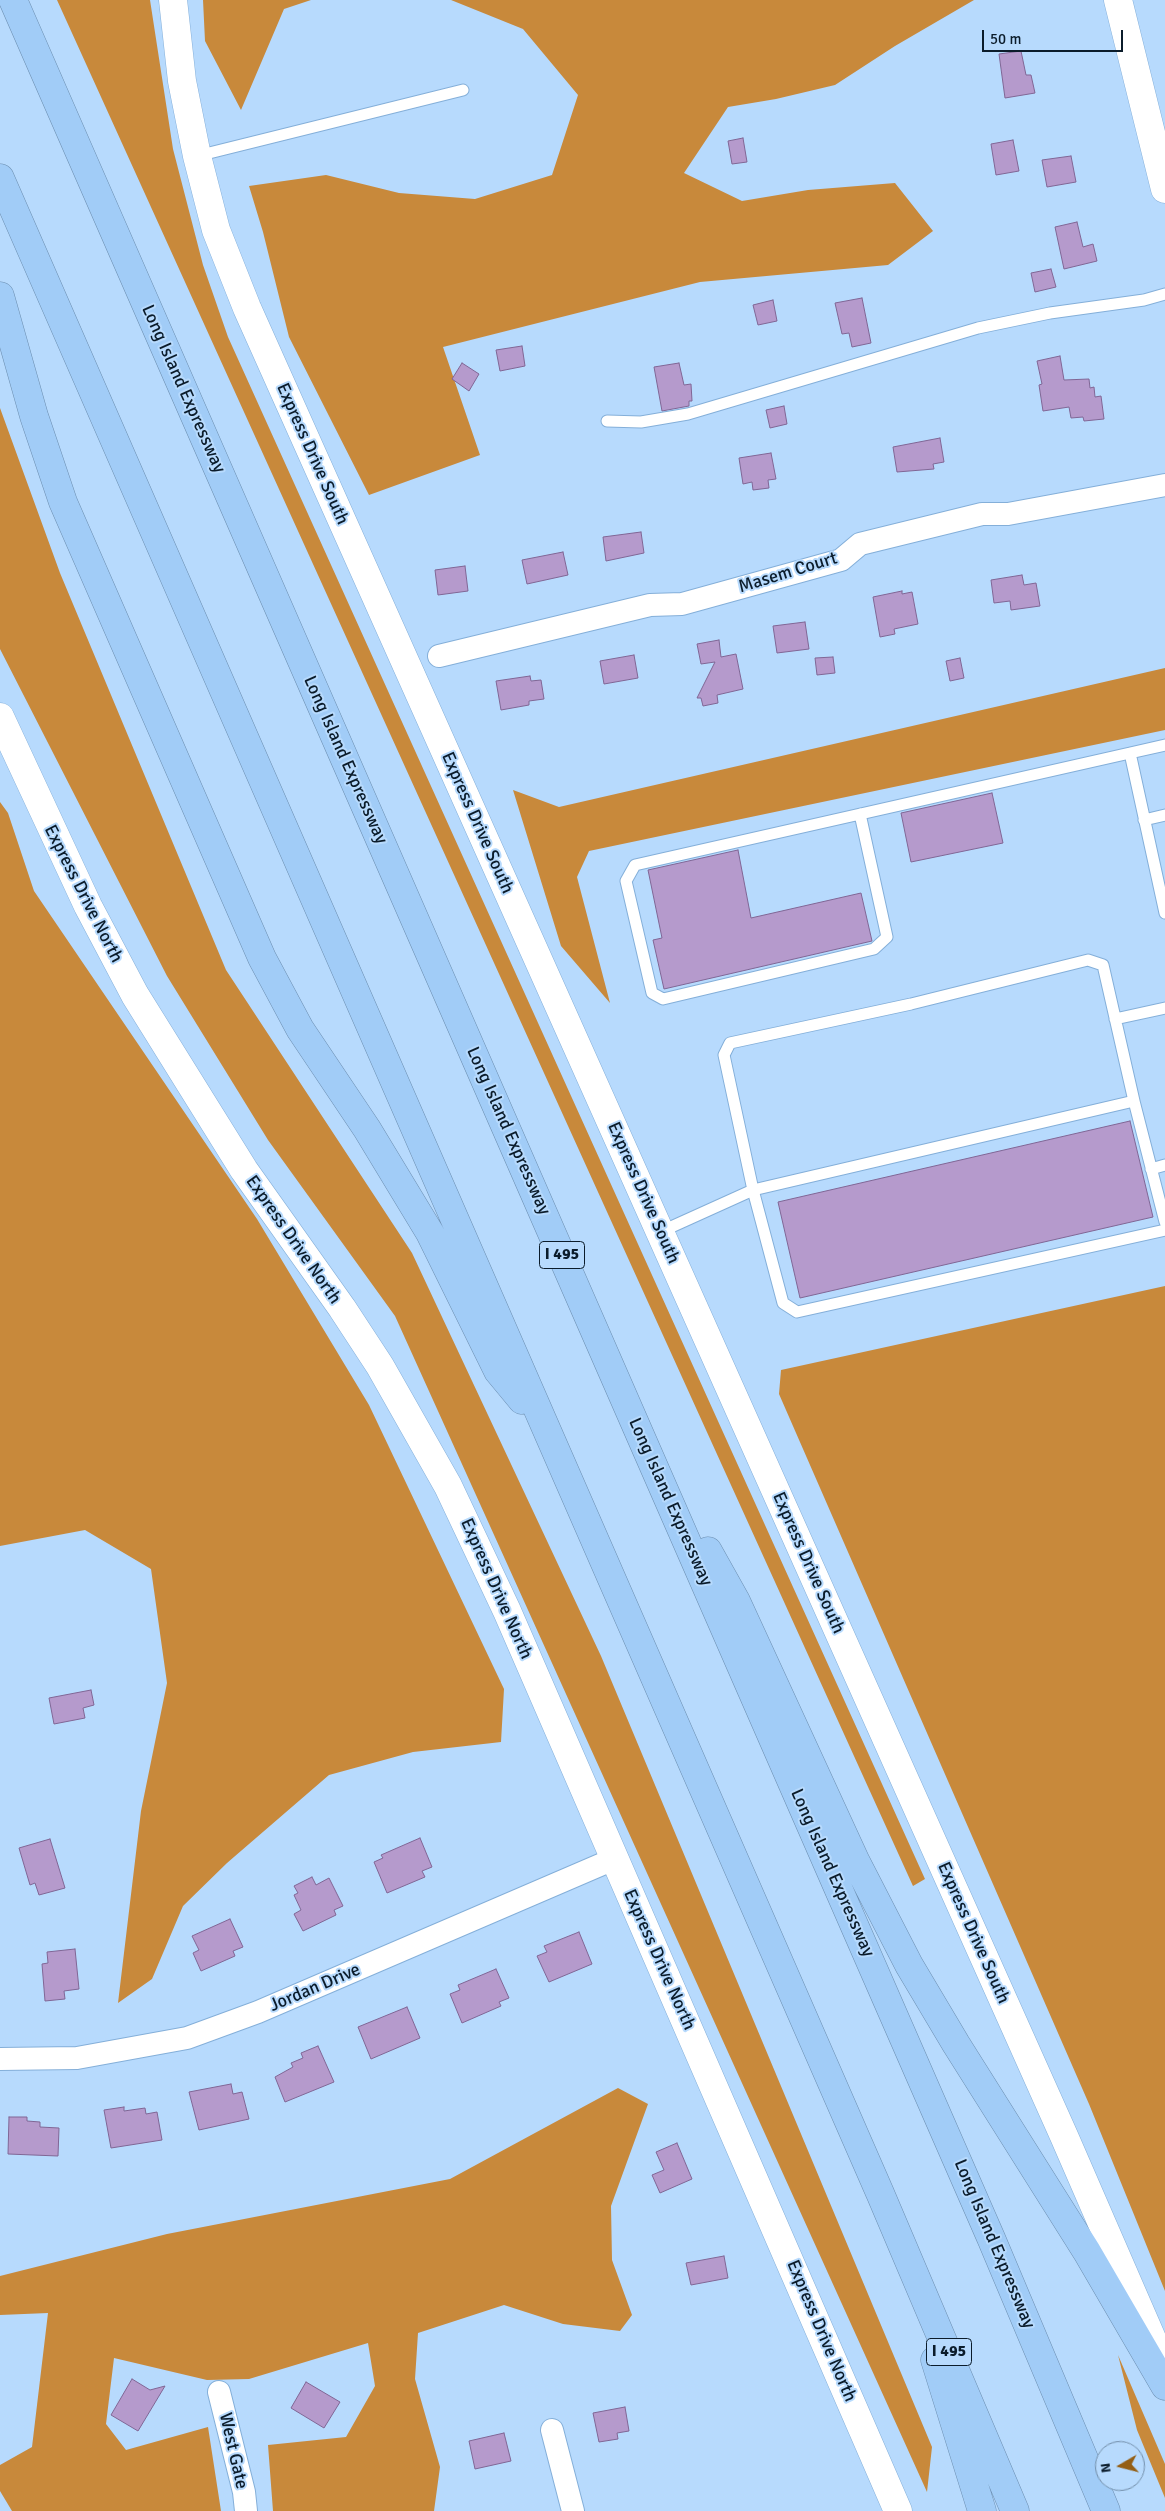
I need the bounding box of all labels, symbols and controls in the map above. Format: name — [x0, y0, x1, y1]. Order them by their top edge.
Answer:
scale bar — [985, 20, 1126, 52]
text: 50 m — [990, 30, 1021, 48]
street label: Long Island Expressway — [136, 302, 230, 476]
street label: Express Drive South — [271, 380, 353, 528]
street label: Masem Court — [736, 548, 840, 598]
street label: Long Island Expressway — [298, 673, 392, 847]
street label: Express Drive South — [436, 749, 518, 897]
street label: Express Drive North — [39, 821, 127, 967]
street label: Long Island Expressway — [461, 1044, 555, 1218]
street label: Express Drive South — [602, 1119, 684, 1267]
street label: Express Drive North — [241, 1172, 345, 1308]
road number: I 495 — [540, 1242, 584, 1268]
street label: Long Island Expressway — [623, 1415, 717, 1589]
street label: Express Drive South — [767, 1489, 849, 1637]
street label: Express Drive North — [455, 1515, 537, 1663]
street label: Long Island Expressway — [785, 1786, 879, 1960]
street label: Express Drive South — [932, 1859, 1014, 2007]
street label: Express Drive North — [618, 1886, 700, 2034]
street label: Jordan Drive — [266, 1959, 364, 2017]
street label: Long Island Expressway — [949, 2156, 1039, 2332]
street label: Express Drive North — [781, 2257, 861, 2405]
road number: I 495 — [926, 2338, 972, 2366]
street label: West Gate — [214, 2411, 252, 2491]
north arrow — [1095, 2441, 1145, 2491]
text: N — [1097, 2462, 1115, 2474]

